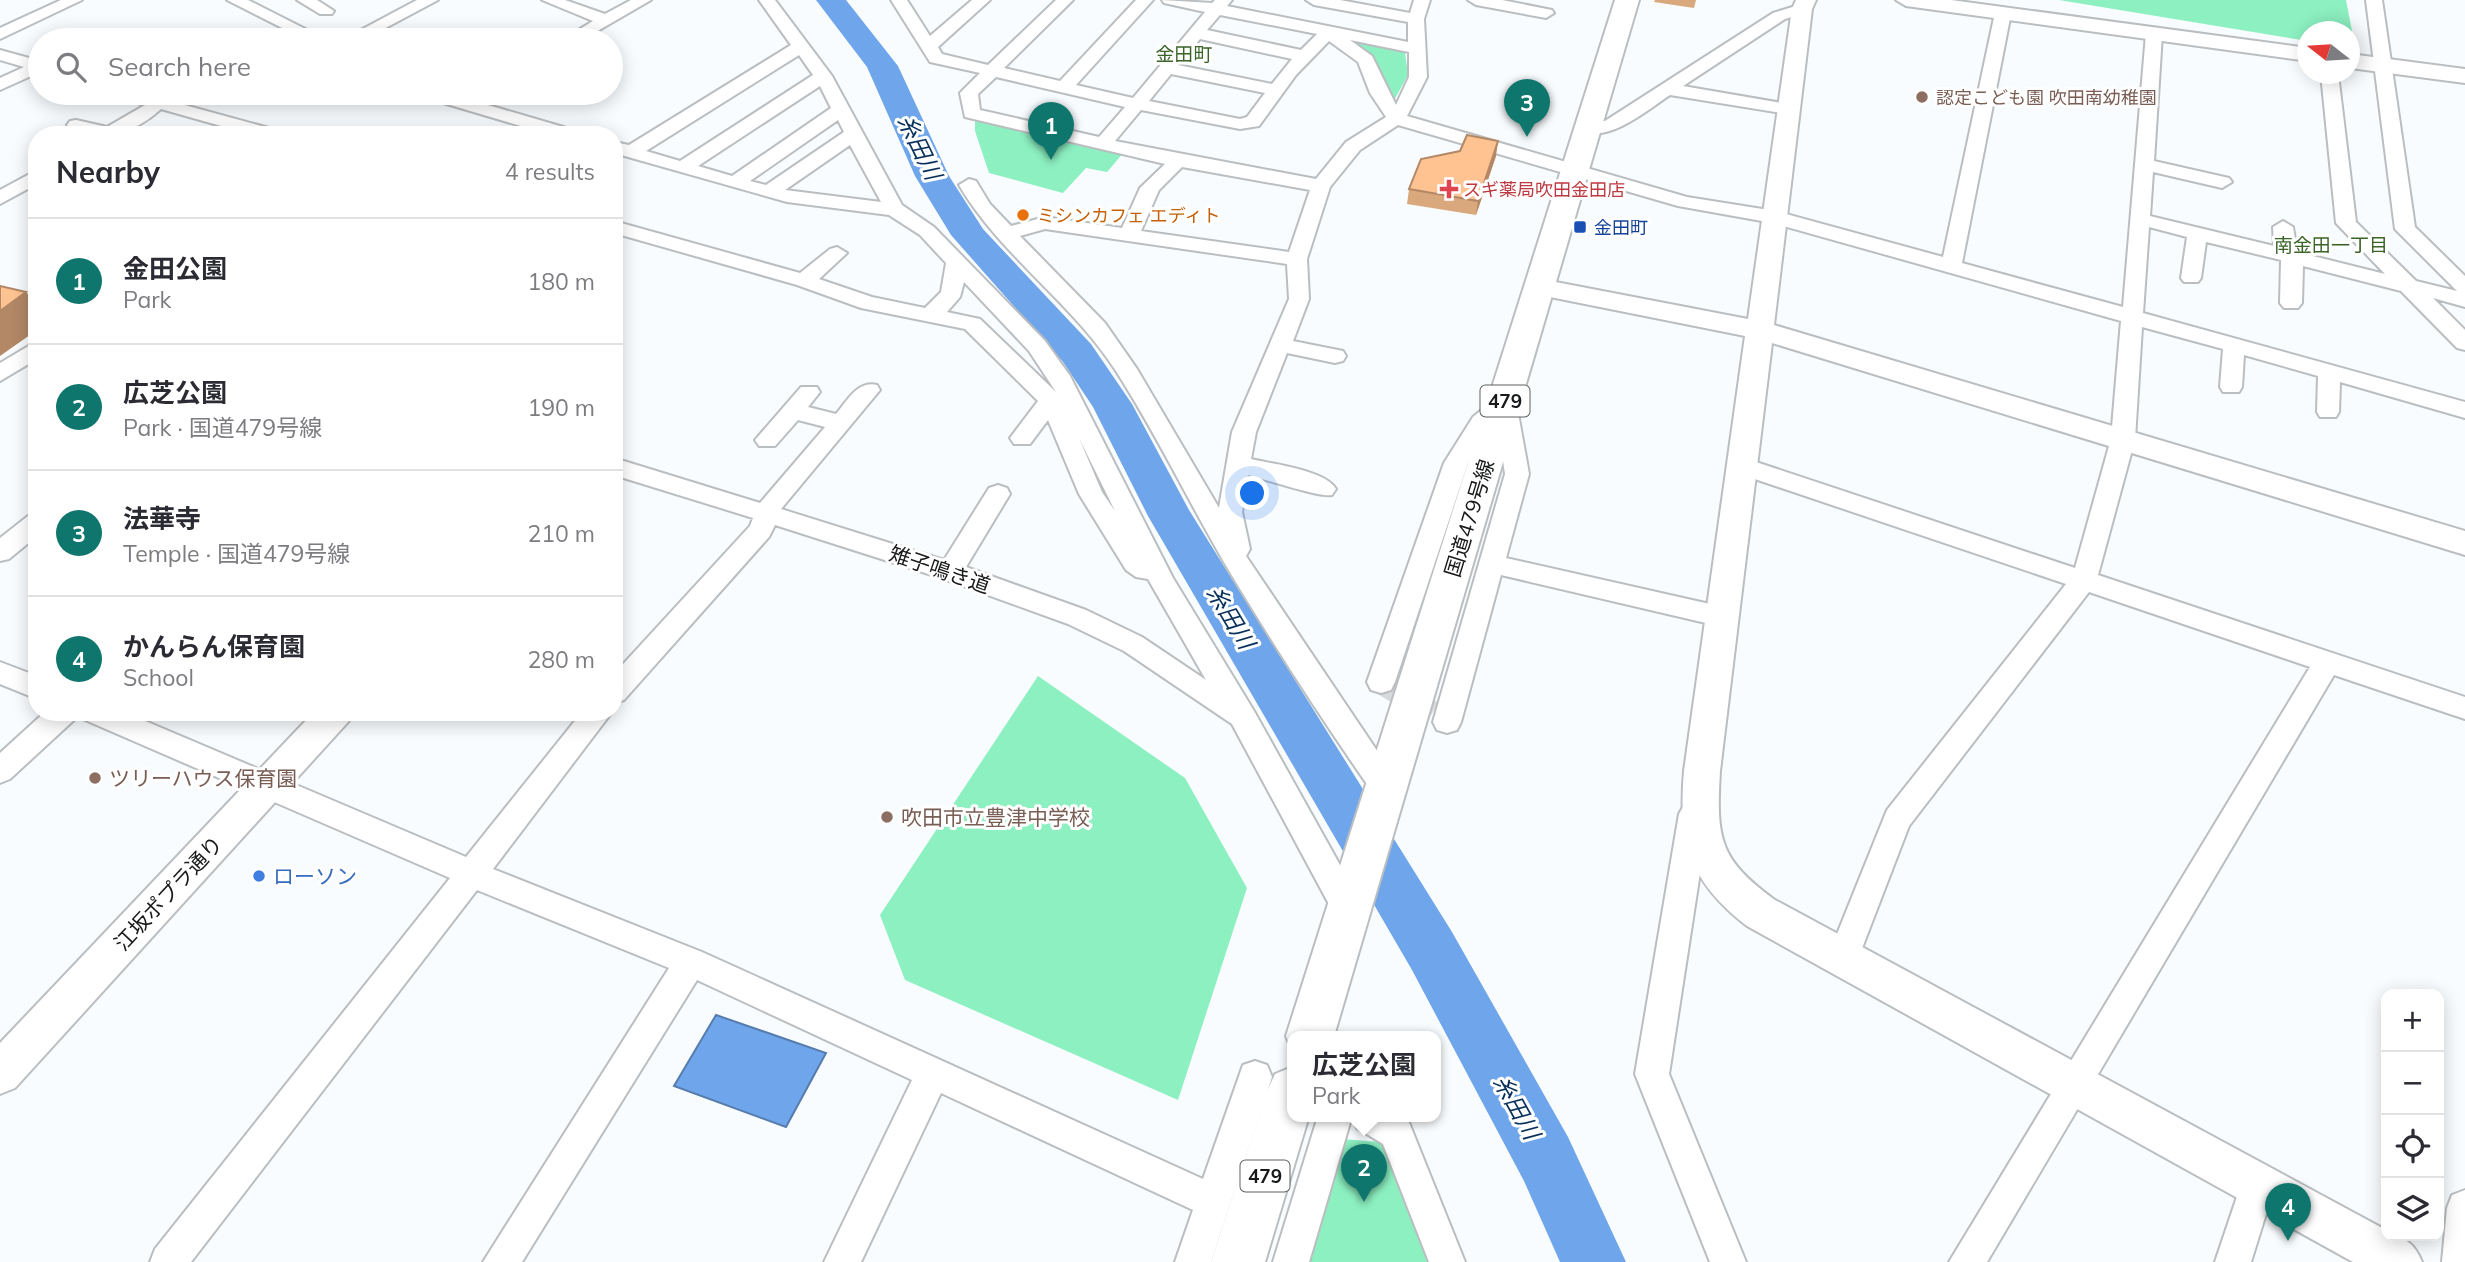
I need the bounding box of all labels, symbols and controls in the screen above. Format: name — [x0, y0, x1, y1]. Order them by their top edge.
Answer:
north arrow — [2297, 21, 2360, 84]
search box — [28, 28, 623, 105]
district label: 金田町 — [1155, 42, 1213, 66]
icon: search — [52, 48, 90, 86]
text: Search here — [108, 50, 251, 83]
pin: 3 — [1504, 79, 1550, 137]
place label: 認定こども園 吹田南幼稚園 — [1936, 86, 2157, 109]
marker: 認定こども園 吹田南幼稚園 — [1914, 89, 1930, 105]
pin: 1 — [1028, 102, 1074, 160]
water label: 糸田川 — [892, 110, 949, 187]
text: Nearby — [56, 153, 160, 191]
text: 4 results — [505, 157, 595, 186]
place label: スギ薬局吹田金田店 — [1463, 178, 1625, 201]
marker: スギ薬局吹田金田店 — [1441, 181, 1457, 197]
place label: ミシンカフェ エディト — [1037, 204, 1220, 227]
marker: ミシンカフェ エディト — [1015, 207, 1031, 223]
place label: 金田町 — [1594, 216, 1648, 239]
marker: 金田町 — [1572, 219, 1588, 235]
district label: 南金田一丁目 — [2274, 233, 2388, 257]
text: 金田公園 — [123, 252, 227, 285]
text: 1 — [72, 267, 86, 296]
text: 180 m — [527, 267, 595, 296]
text: Park — [123, 285, 171, 314]
text: 広芝公園 — [123, 376, 227, 409]
road number: 479 — [1480, 386, 1530, 416]
text: 2 — [72, 393, 86, 422]
text: 190 m — [527, 393, 595, 422]
text: Park · 国道479号線 — [123, 413, 322, 442]
street label: 国道479号線 — [1439, 456, 1499, 580]
your location — [1235, 476, 1269, 510]
text: 法華寺 — [123, 502, 201, 535]
text: 3 — [72, 519, 86, 548]
text: 210 m — [527, 519, 595, 548]
text: Temple · 国道479号線 — [123, 539, 350, 568]
street label: 雉子鳴き道 — [886, 540, 994, 598]
water label: 糸田川 — [1201, 580, 1263, 657]
text: かんらん保育園 — [123, 630, 305, 663]
text: 4 — [72, 645, 86, 674]
text: 280 m — [527, 645, 595, 674]
text: School — [123, 663, 194, 692]
place label: ツリーハウス保育園 — [109, 765, 298, 791]
marker: ツリーハウス保育園 — [87, 770, 103, 786]
place label: 吹田市立豊津中学校 — [901, 804, 1090, 830]
marker: 吹田市立豊津中学校 — [879, 809, 895, 825]
street label: 江坂ポプラ通り — [108, 830, 228, 956]
place label: ローソン — [273, 863, 357, 889]
marker: ローソン — [251, 868, 267, 884]
map controls — [2381, 989, 2444, 1241]
button: + — [2381, 989, 2444, 1052]
popup — [1287, 1031, 1441, 1122]
text: 広芝公園 — [1312, 1048, 1416, 1081]
button: − — [2381, 1052, 2444, 1115]
water label: 糸田川 — [1488, 1070, 1548, 1147]
text: Park — [1312, 1081, 1360, 1110]
button: locate — [2381, 1115, 2444, 1178]
pin: 2 — [1341, 1144, 1387, 1202]
road number: 479 — [1240, 1160, 1290, 1192]
button: layers — [2381, 1178, 2444, 1241]
pin: 4 — [2265, 1183, 2311, 1241]

